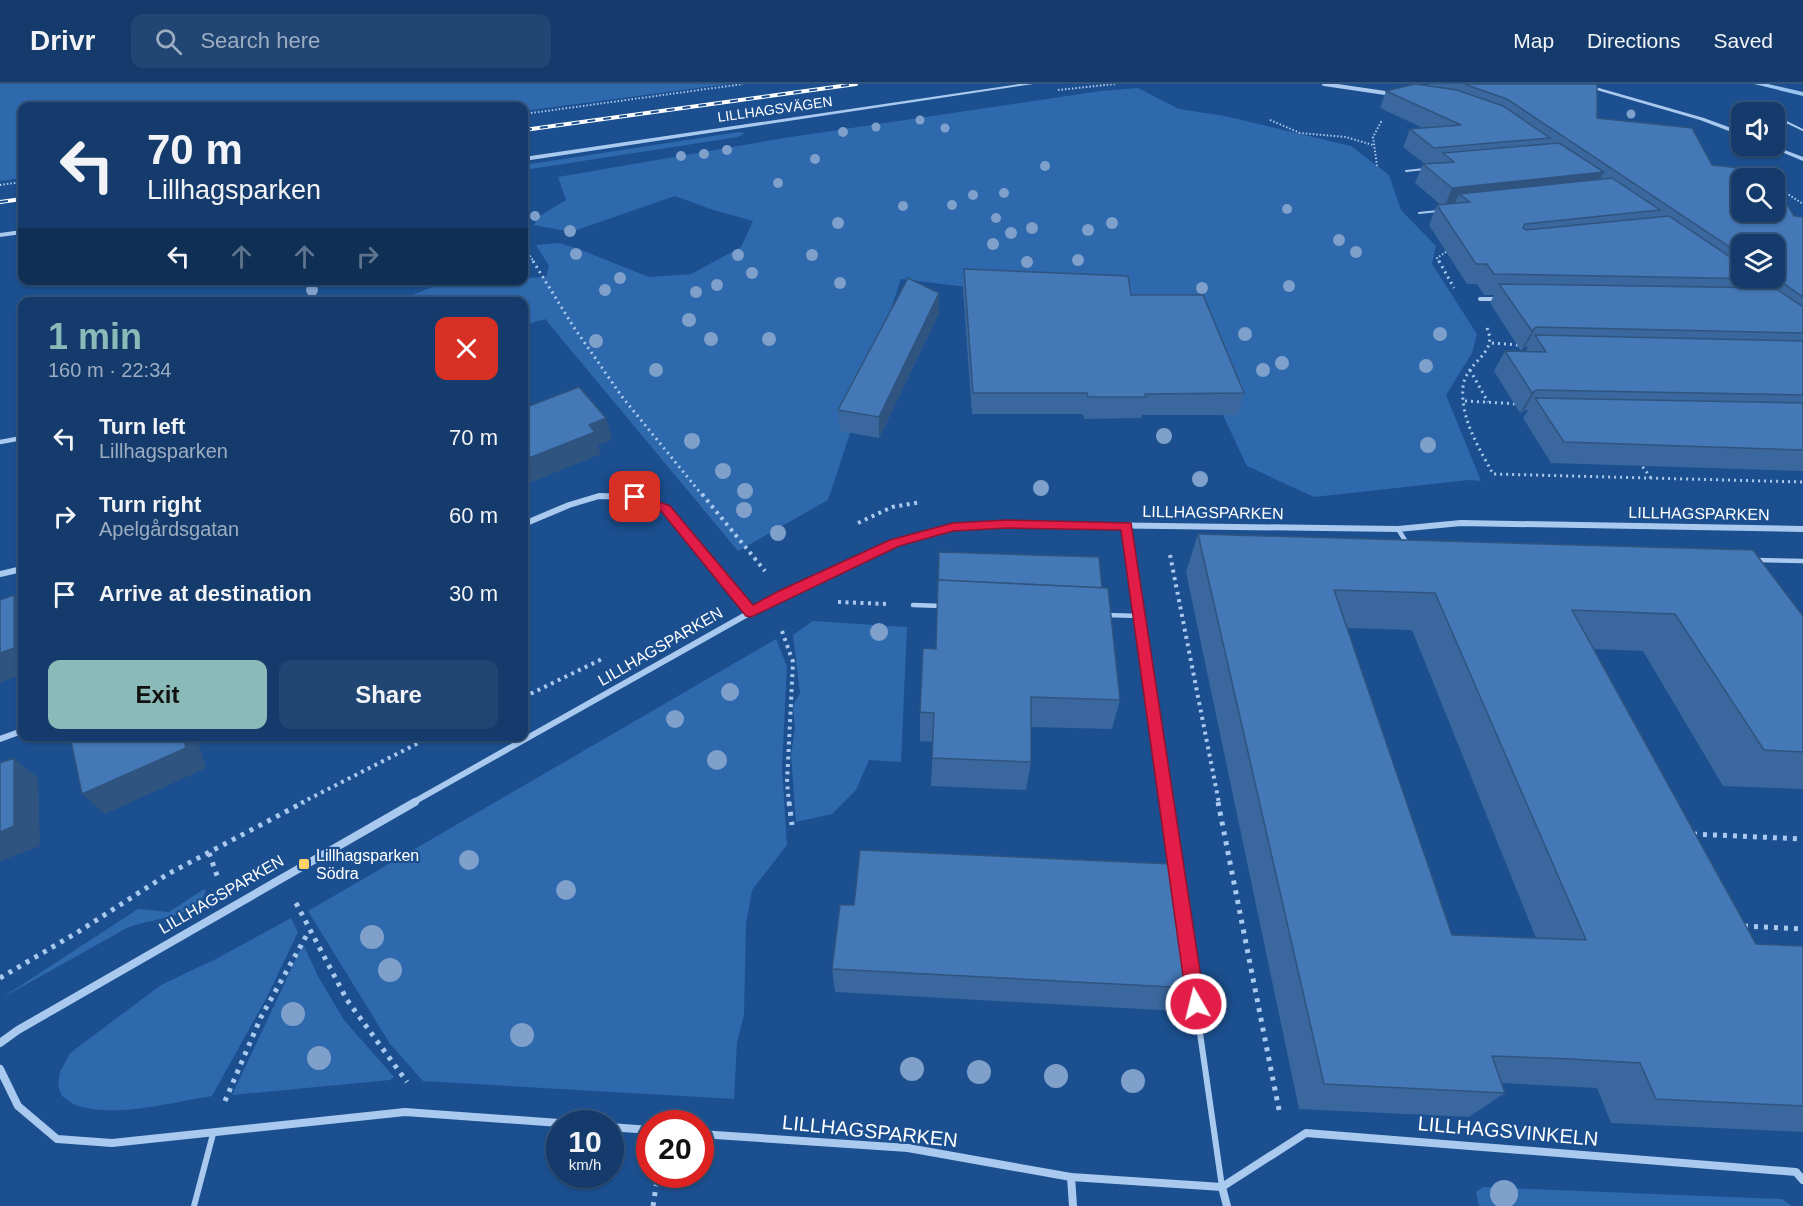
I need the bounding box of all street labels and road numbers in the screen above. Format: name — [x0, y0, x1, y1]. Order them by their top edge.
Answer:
street label: LILLHAGSVÄGEN — [716, 93, 834, 125]
street label: LILLHAGSPARKEN — [1142, 503, 1284, 522]
street label: LILLHAGSPARKEN — [1628, 504, 1770, 523]
street label: LILLHAGSPARKEN — [595, 604, 726, 689]
street label: LILLHAGSPARKEN — [156, 852, 287, 937]
street label: LILLHAGSPARKEN — [781, 1111, 959, 1151]
street label: LILLHAGSVINKELN — [1417, 1112, 1599, 1150]

